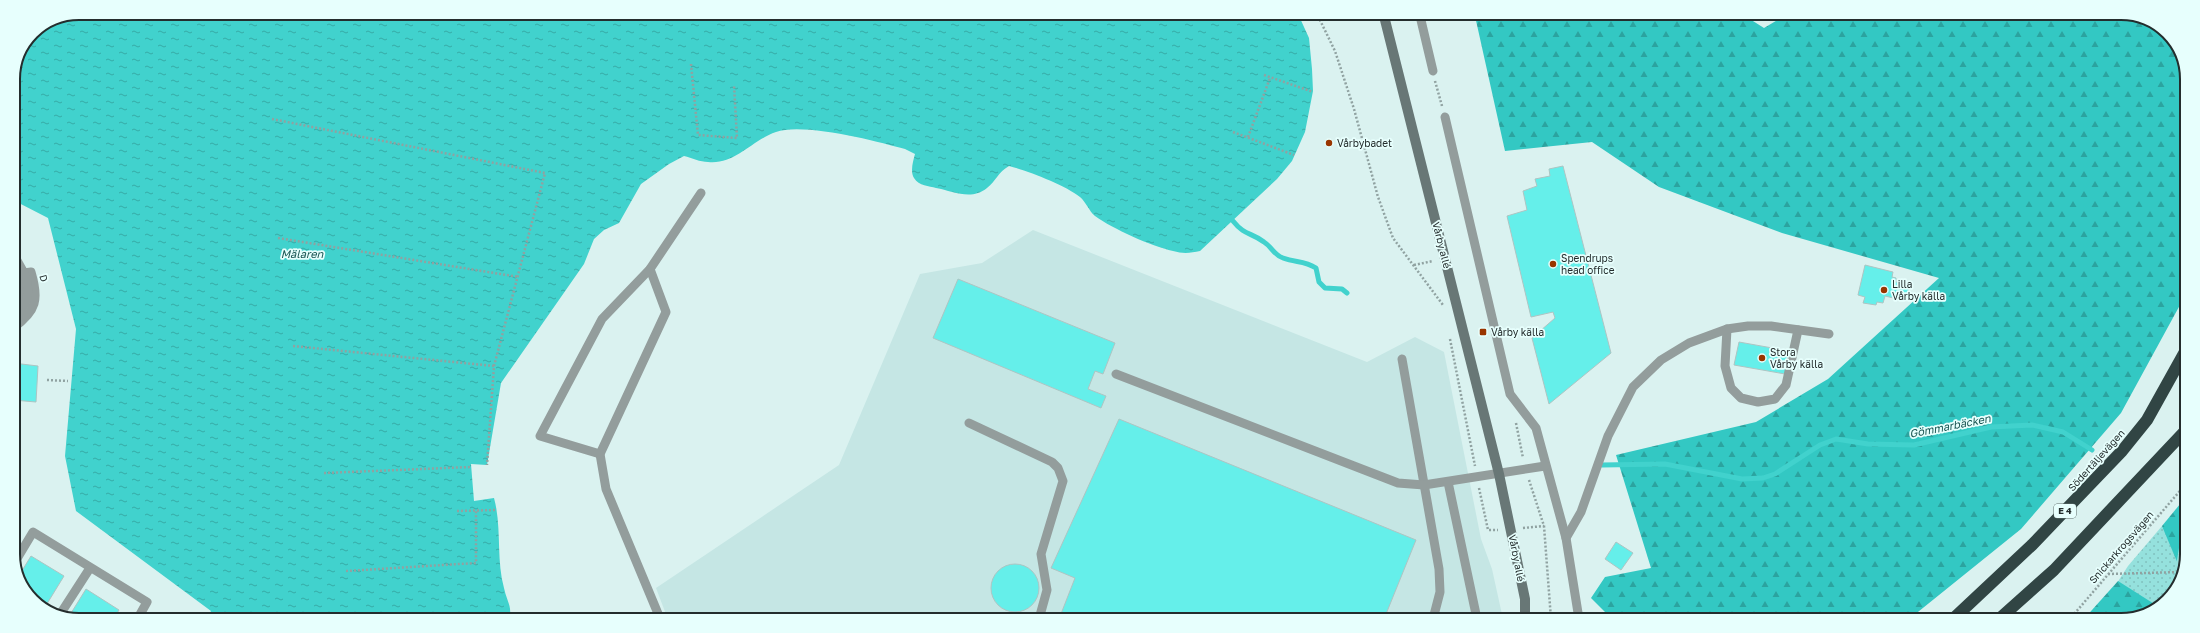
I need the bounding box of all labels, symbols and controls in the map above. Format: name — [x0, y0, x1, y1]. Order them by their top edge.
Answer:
place label: Vårbybadet — [1337, 137, 1392, 149]
marker: Vårbybadet — [1324, 138, 1334, 148]
street label: Vårby allé — [1430, 220, 1454, 270]
water label: Mälaren — [281, 247, 325, 260]
place label: Spendrups head office — [1561, 252, 1615, 276]
marker: Spendrups head office — [1548, 259, 1558, 269]
street label: D — [37, 273, 51, 283]
place label: Lilla Vårby källa — [1892, 278, 1945, 302]
marker: Lilla Vårby källa — [1879, 285, 1889, 295]
place label: Vårby källa — [1491, 326, 1544, 338]
marker: Vårby källa — [1478, 327, 1488, 337]
place label: Stora Vårby källa — [1770, 346, 1823, 370]
marker: Stora Vårby källa — [1757, 353, 1767, 363]
water label: Gömmarbäcken — [1908, 411, 1993, 440]
street label: Södertäljevägen — [2065, 427, 2127, 493]
road number: E 4 — [2054, 504, 2076, 518]
street label: Snickarkrogsvägen — [2086, 508, 2156, 586]
street label: Vårby allé — [1507, 534, 1527, 583]

